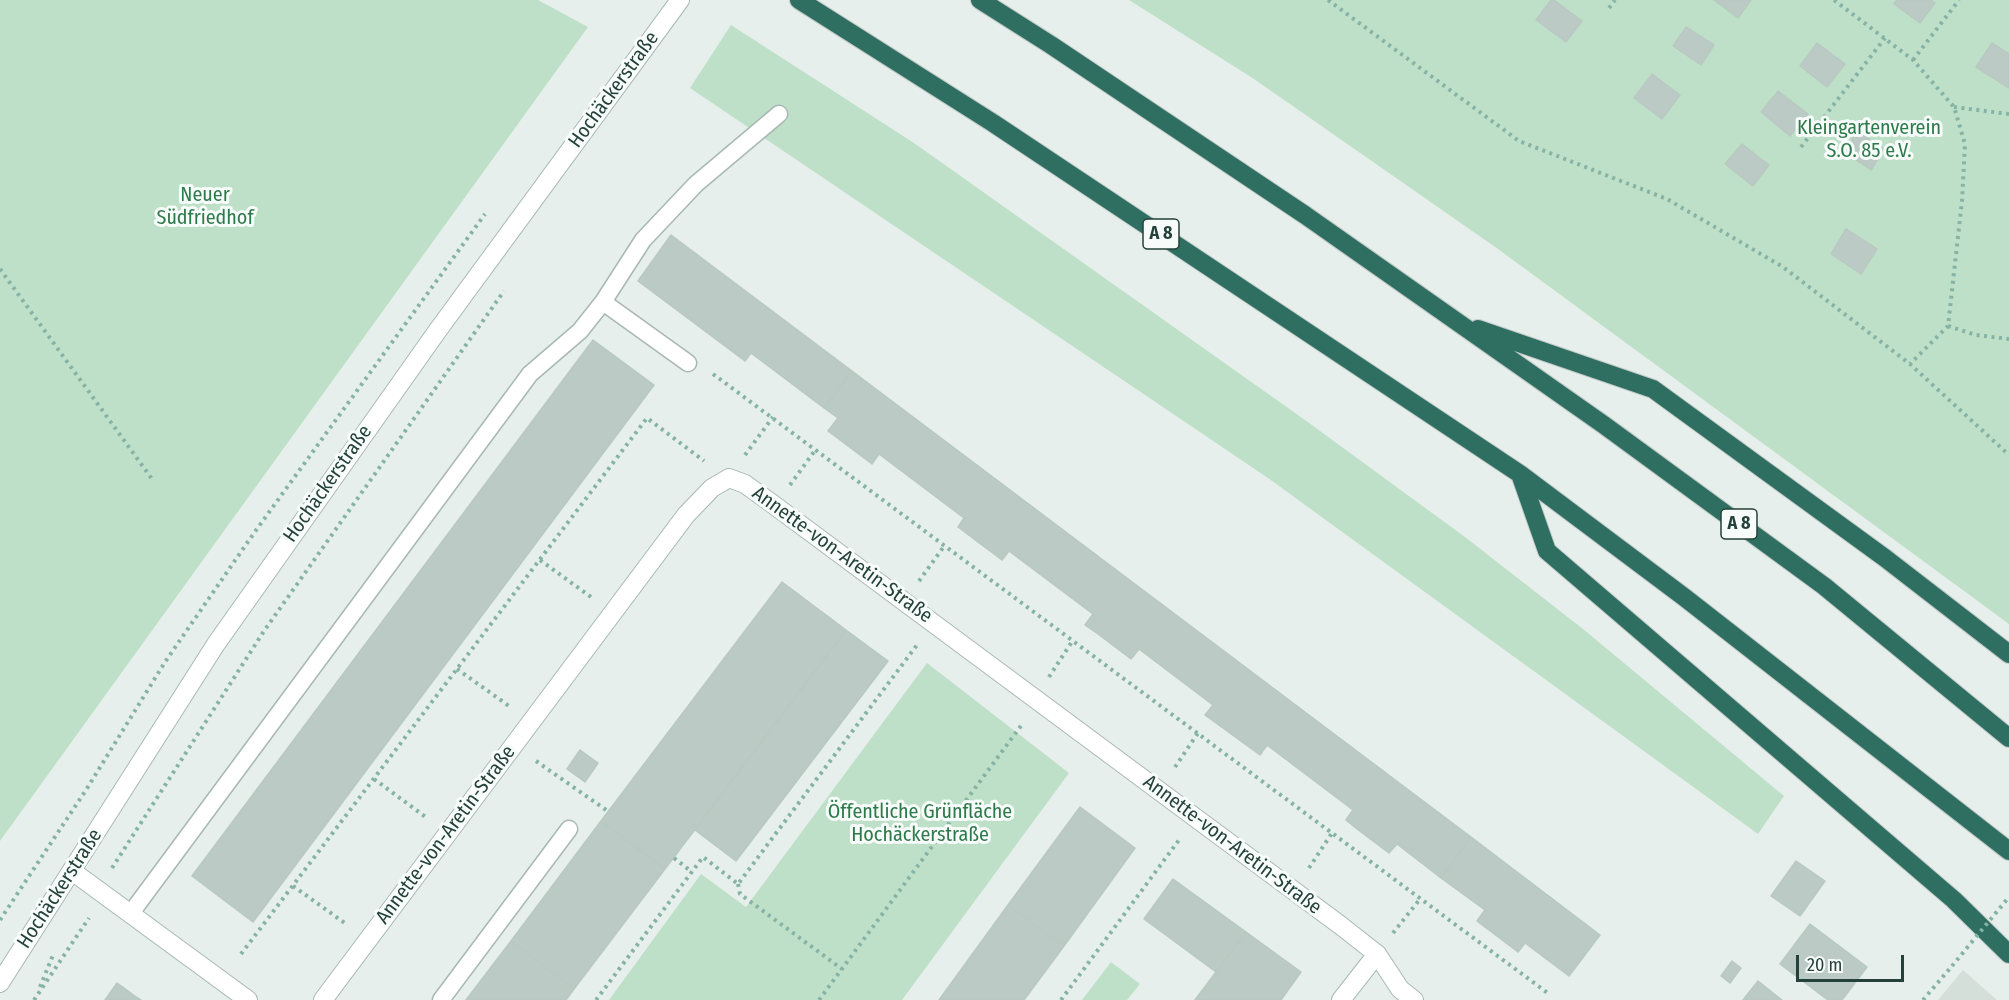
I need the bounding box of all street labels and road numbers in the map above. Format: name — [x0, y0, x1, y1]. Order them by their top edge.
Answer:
street label: Hochäckerstraße — [564, 27, 664, 153]
road number: A 8 — [1143, 219, 1179, 249]
street label: Hochäckerstraße — [279, 421, 377, 547]
street label: Annette-von-Aretin-Straße — [747, 481, 937, 629]
road number: A 8 — [1721, 509, 1757, 539]
street label: Annette-von-Aretin-Straße — [371, 741, 521, 929]
street label: Annette-von-Aretin-Straße — [1138, 770, 1326, 920]
street label: Hochäckerstraße — [12, 825, 108, 953]

